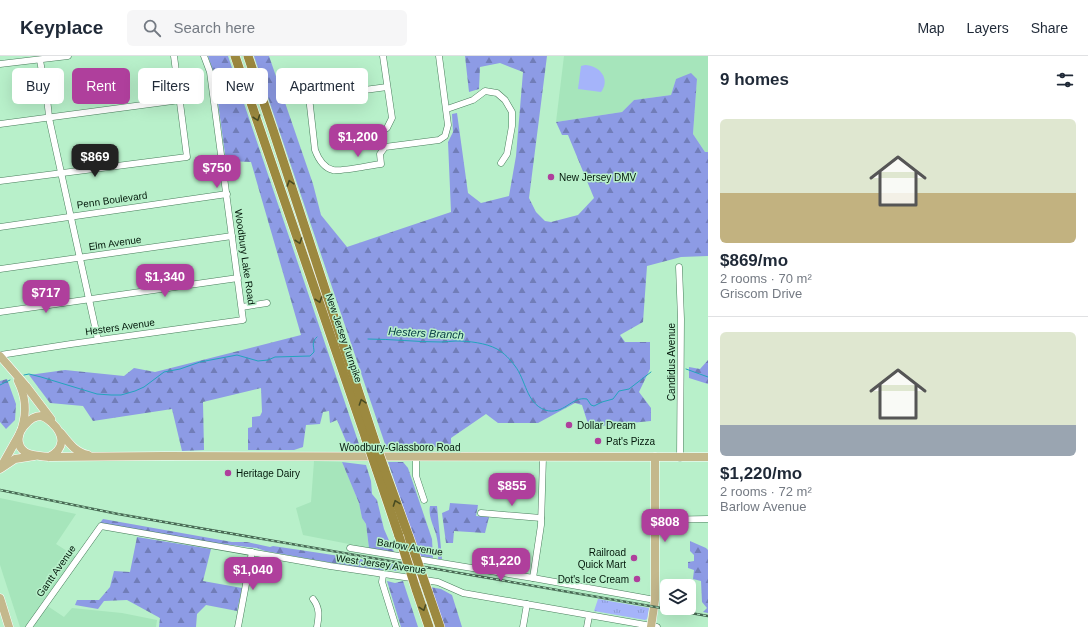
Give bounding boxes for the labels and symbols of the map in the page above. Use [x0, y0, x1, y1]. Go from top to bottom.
one-way arrow [252, 114, 260, 121]
pin: $1,200 [325, 124, 391, 158]
pin: $869 [71, 144, 119, 178]
pin: $750 [193, 155, 241, 189]
marker: New Jersey DMV [546, 172, 556, 182]
place label: New Jersey DMV [559, 172, 637, 183]
one-way arrow [287, 180, 295, 187]
street label: Penn Boulevard [76, 190, 148, 210]
street label: Woodbury Lake Road [233, 208, 257, 306]
street label: Elm Avenue [88, 234, 143, 252]
one-way arrow [294, 237, 303, 244]
pin: $1,340 [132, 264, 198, 298]
pin: $717 [22, 280, 70, 314]
street label: New Jersey Turnpike [324, 292, 365, 384]
one-way arrow [314, 296, 323, 303]
street label: Hesters Avenue [84, 317, 156, 337]
street label: Candidus Avenue [666, 322, 677, 401]
water label: Hesters Branch [388, 325, 464, 341]
one-way arrow [358, 399, 367, 406]
marker: Dollar Dream [564, 420, 574, 430]
place label: Dollar Dream [577, 420, 636, 431]
marker: Pat's Pizza [593, 436, 603, 446]
place label: Pat's Pizza [606, 436, 656, 447]
street label: Woodbury-Glassboro Road [340, 442, 461, 453]
marker: Heritage Dairy [223, 468, 233, 478]
place label: Heritage Dairy [236, 468, 300, 479]
pin: $855 [488, 473, 536, 507]
one-way arrow [393, 499, 401, 506]
pin: $808 [641, 509, 689, 543]
street label: Barlow Avenue [376, 536, 444, 558]
street label: Gantt Avenue [34, 543, 78, 599]
place label: Railroad Quick Mart [578, 547, 626, 570]
pin: $1,220 [468, 548, 534, 582]
street label: West Jersey Avenue [335, 552, 427, 576]
marker: Railroad Quick Mart [629, 553, 639, 563]
pin: $1,040 [220, 557, 286, 591]
place label: Dot's Ice Cream [558, 574, 629, 585]
marker: Dot's Ice Cream [632, 574, 642, 584]
one-way arrow [418, 604, 427, 611]

